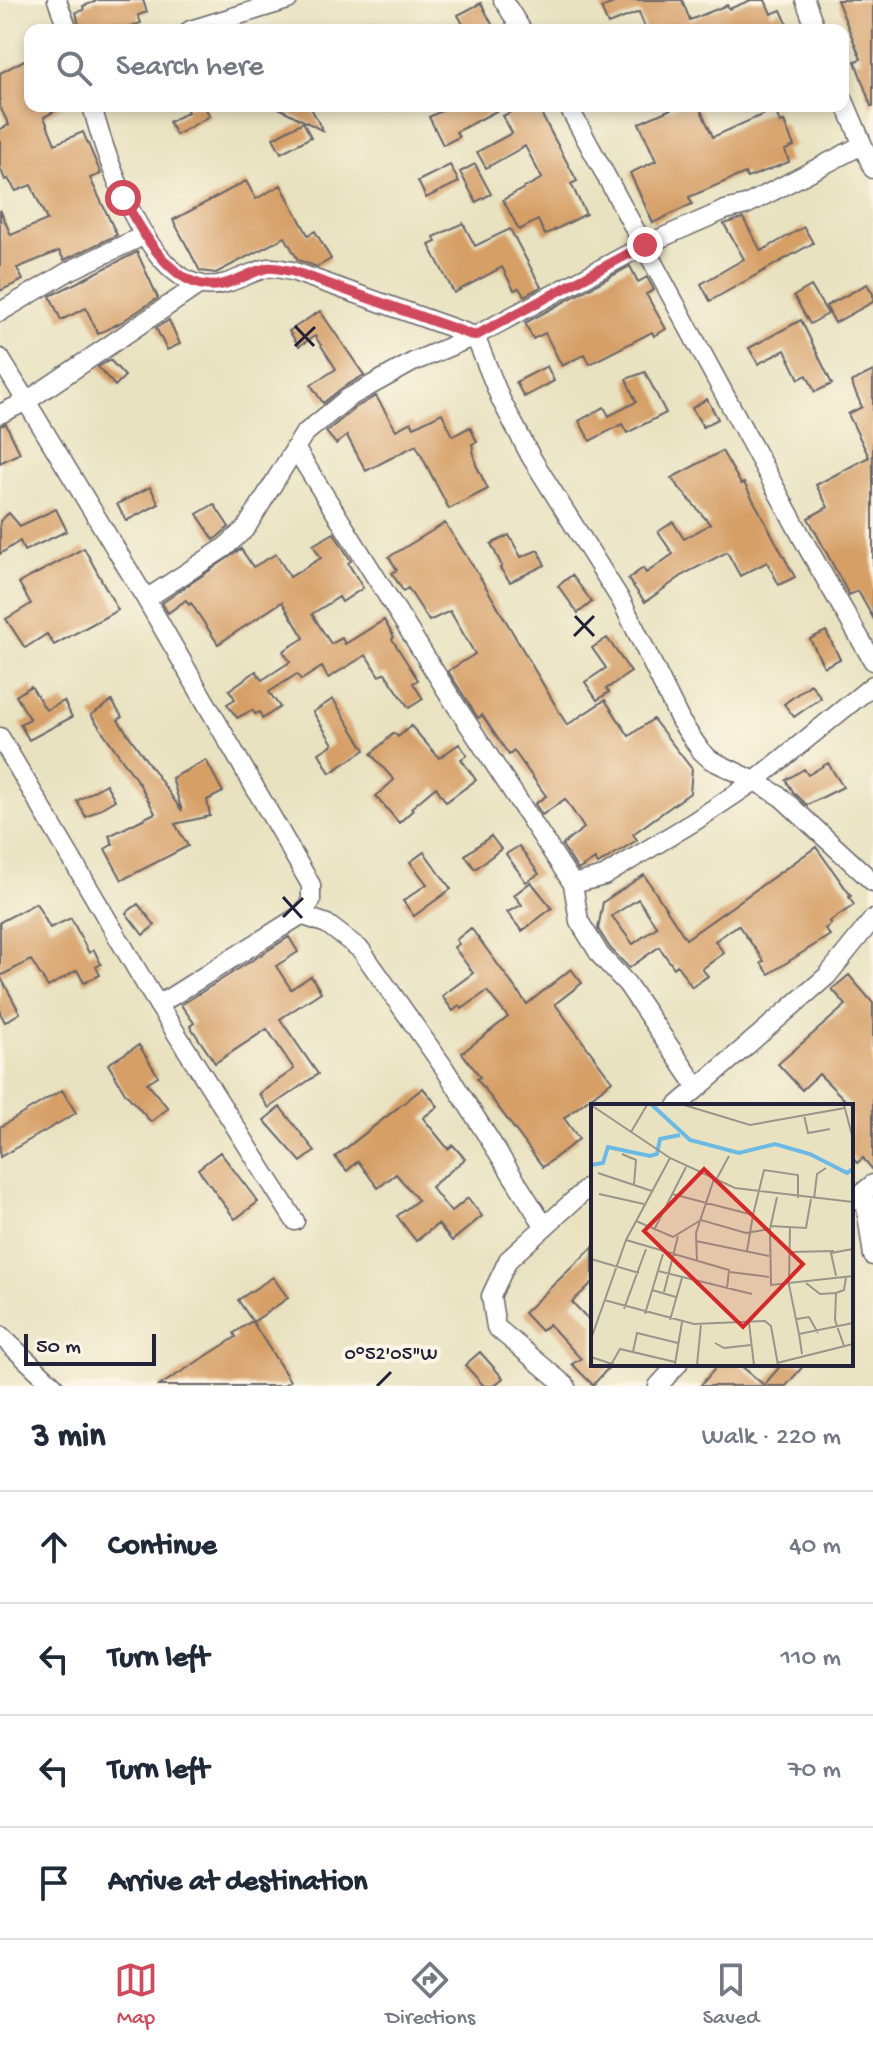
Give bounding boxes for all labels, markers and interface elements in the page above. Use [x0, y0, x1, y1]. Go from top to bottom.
search box [24, 24, 849, 112]
icon: search [52, 46, 96, 90]
text: Search here [116, 51, 264, 86]
route start [105, 180, 141, 216]
route end [627, 227, 663, 263]
inset map [591, 1104, 853, 1366]
scale bar [24, 1330, 156, 1366]
text: 50 m [36, 1335, 81, 1361]
text: 0°52'05"W [345, 1344, 437, 1367]
text: 3 min [32, 1418, 105, 1458]
text: Walk · 220 m [702, 1423, 841, 1454]
icon: ahead [32, 1525, 76, 1569]
text: Continue [108, 1530, 217, 1565]
text: 40 m [789, 1532, 841, 1563]
icon: left [32, 1637, 76, 1681]
text: Turn left [108, 1642, 209, 1677]
text: 110 m [781, 1644, 841, 1675]
icon: left [32, 1749, 76, 1793]
text: Turn left [108, 1754, 209, 1789]
text: 70 m [788, 1756, 841, 1787]
icon: arrive [32, 1861, 76, 1905]
text: Arrive at destination [108, 1866, 368, 1901]
tab: Map [114, 1958, 158, 2032]
tab: Directions [386, 1958, 475, 2032]
tab: Saved [703, 1958, 759, 2032]

